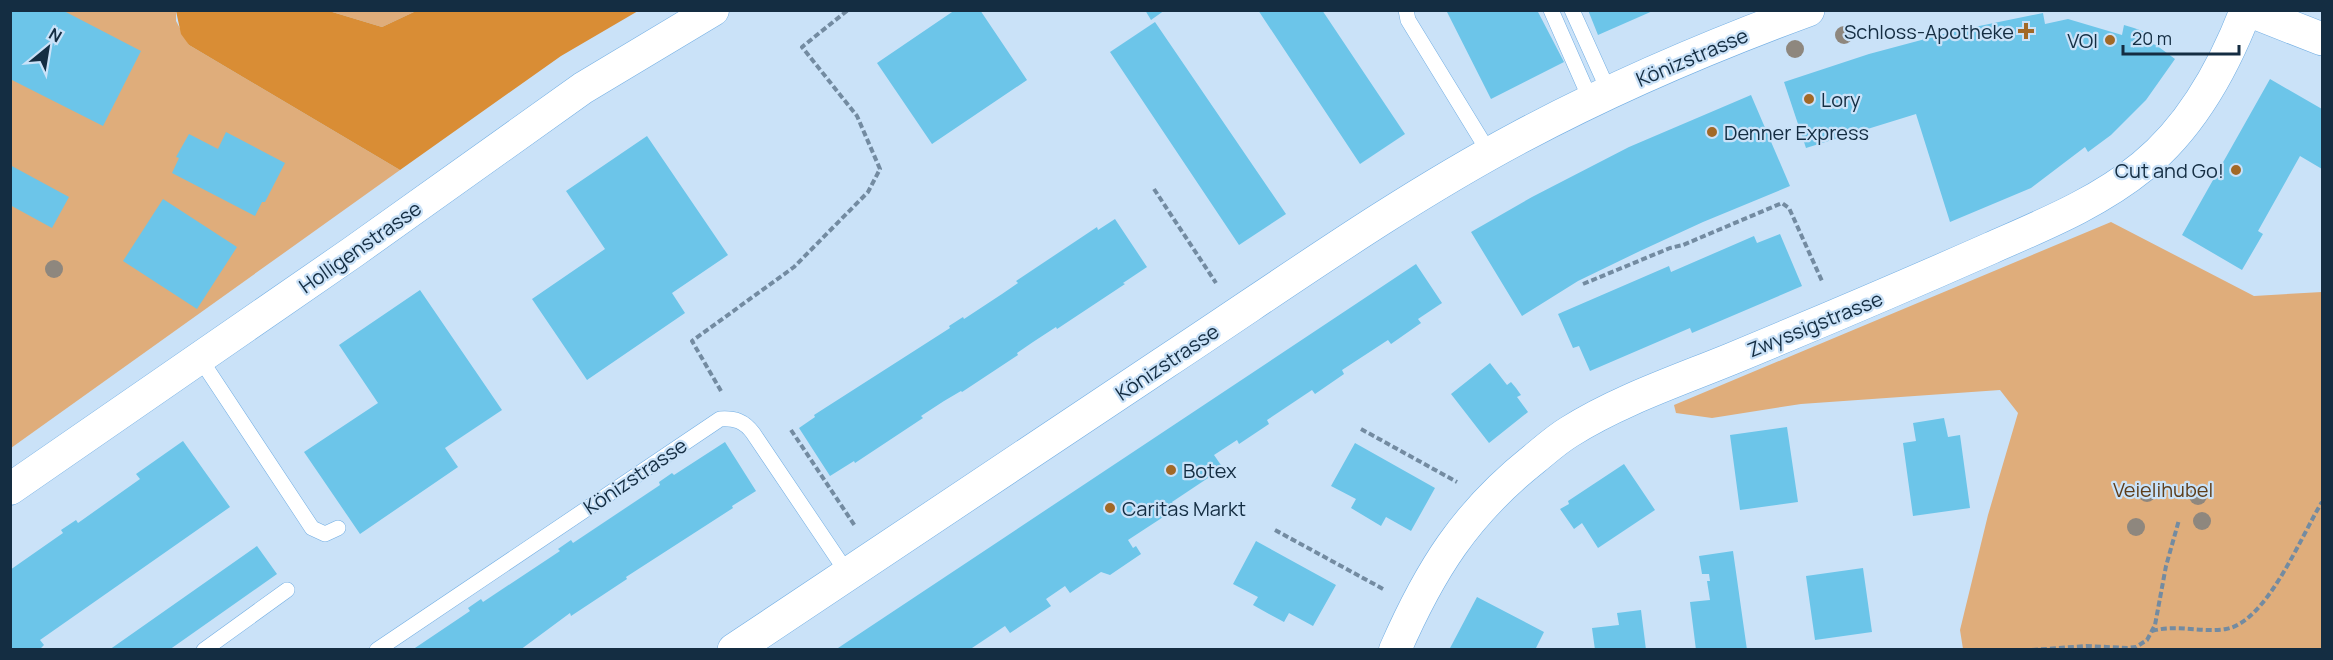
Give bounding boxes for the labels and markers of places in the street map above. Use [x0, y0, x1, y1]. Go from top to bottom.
place label: Schloss-Apotheke [1844, 18, 2014, 45]
marker: Schloss-Apotheke [2019, 24, 2033, 38]
place label: VOI [2067, 27, 2098, 54]
marker: VOI [2103, 33, 2117, 47]
place label: Lory [1821, 86, 1861, 113]
marker: Lory [1802, 92, 1816, 106]
place label: Denner Express [1724, 119, 1869, 146]
marker: Denner Express [1705, 125, 1719, 139]
place label: Cut and Go! [2115, 157, 2224, 184]
marker: Cut and Go! [2229, 163, 2243, 177]
place label: Botex [1183, 457, 1237, 484]
marker: Botex [1164, 463, 1178, 477]
place label: Caritas Markt [1122, 495, 1246, 522]
marker: Caritas Markt [1103, 501, 1117, 515]

